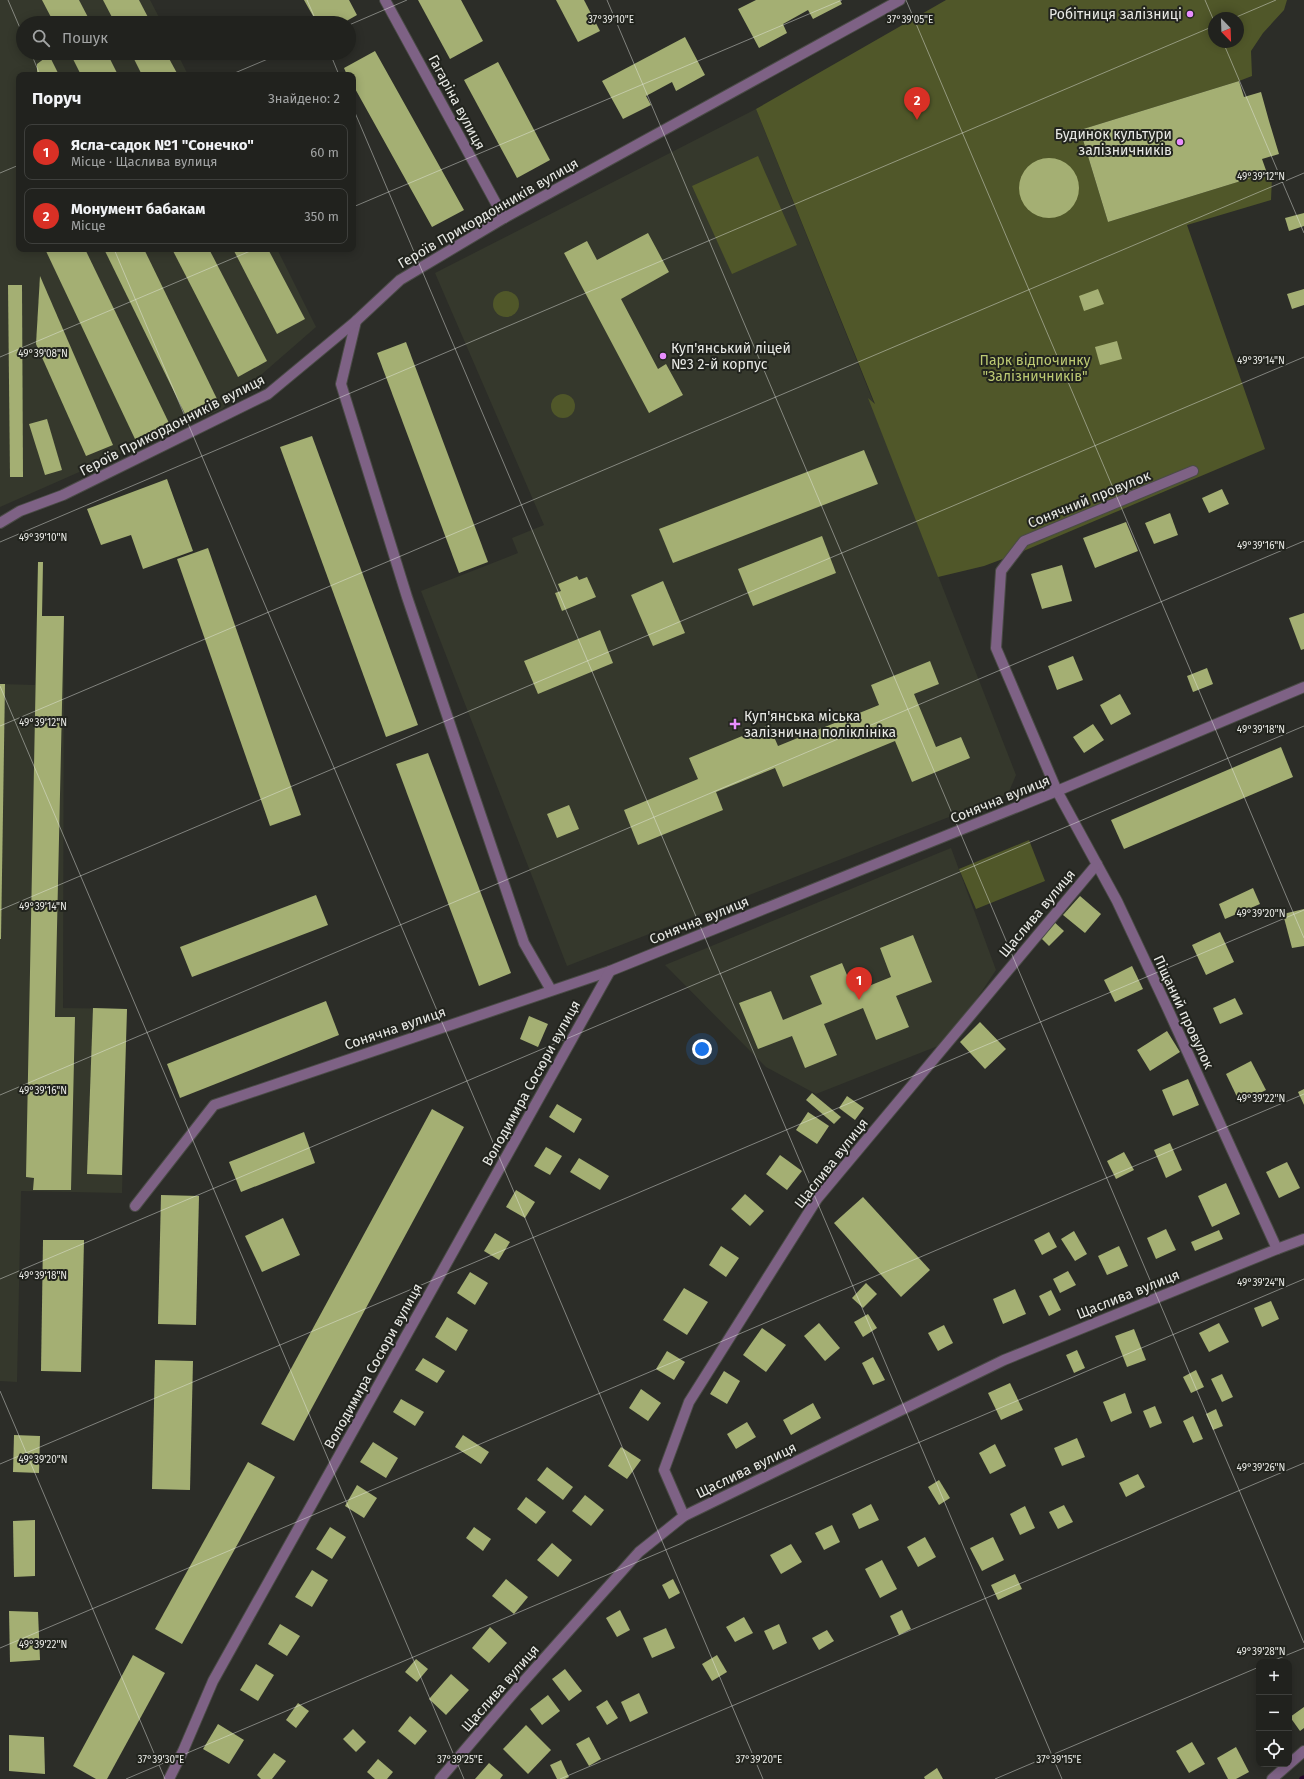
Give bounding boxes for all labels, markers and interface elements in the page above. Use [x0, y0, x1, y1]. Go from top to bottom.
place label: Робітниця залізниці [1049, 6, 1182, 23]
marker: Робітниця залізниці [1185, 9, 1195, 19]
north arrow [1208, 12, 1244, 48]
text: 37°39'10"E [588, 14, 634, 26]
text: 37°39'05"E [887, 14, 933, 26]
search box [16, 16, 356, 60]
icon: search [30, 27, 52, 49]
text: Пошук [62, 29, 108, 47]
street label: Гагаріна вулиця [424, 52, 489, 153]
pin: 2 [904, 87, 930, 120]
text: Поруч [32, 88, 81, 109]
text: Знайдено: 2 [268, 91, 340, 106]
place label: Будинок культури залізничників [1055, 126, 1172, 159]
text: Ясла-садок №1 "Сонечко" [71, 136, 254, 154]
marker: Будинок культури залізничників [1175, 137, 1185, 147]
text: 1 [43, 145, 49, 160]
text: 60 m [310, 145, 339, 160]
text: Місце · Щаслива вулиця [71, 154, 217, 169]
street label: Героїв Прикордонників вулиця [395, 155, 582, 272]
text: 49°39'12"N [1237, 171, 1285, 183]
text: Монумент бабакам [71, 200, 205, 218]
text: 2 [43, 209, 49, 224]
text: 350 m [304, 209, 339, 224]
text: Місце [71, 218, 106, 233]
place label: Куп'янський ліцей №3 2-й корпус [671, 340, 791, 373]
text: 49°39'08"N [18, 348, 68, 360]
marker: Куп'янський ліцей №3 2-й корпус [658, 351, 668, 361]
park label: Парк відпочинку "Залізничників" [979, 352, 1091, 385]
text: 49°39'14"N [1237, 355, 1285, 367]
street label: Героїв Прикордонників вулиця [77, 371, 268, 480]
street label: Сонячний провулок [1025, 467, 1154, 532]
text: 49°39'10"N [19, 532, 67, 544]
text: 49°39'16"N [1237, 540, 1285, 552]
place label: Куп'янська міська залізнична поліклініка [744, 708, 896, 741]
text: 49°39'12"N [19, 717, 67, 729]
marker: Куп'янська міська залізнична поліклініка [729, 718, 741, 730]
text: 49°39'18"N [1237, 724, 1285, 736]
street label: Сонячна вулиця [948, 772, 1052, 827]
street label: Щаслива вулиця [996, 866, 1079, 961]
street label: Сонячна вулиця [647, 893, 751, 948]
text: 49°39'14"N [19, 901, 67, 913]
text: 49°39'20"N [1236, 908, 1286, 920]
street label: Піщаний провулок [1150, 953, 1218, 1073]
pin: 1 [846, 967, 872, 1000]
street label: Володимира Сосюри вулиця [479, 997, 584, 1169]
street label: Сонячна вулиця [342, 1003, 448, 1054]
your location [692, 1039, 712, 1059]
text: 49°39'16"N [19, 1085, 67, 1097]
text: 49°39'22"N [1237, 1093, 1285, 1105]
street label: Щаслива вулиця [791, 1115, 872, 1212]
street label: Щаслива вулиця [1074, 1266, 1182, 1323]
text: 49°39'18"N [19, 1270, 67, 1282]
text: 49°39'24"N [1237, 1277, 1285, 1289]
street label: Володимира Сосюри вулиця [321, 1280, 426, 1452]
street label: Щаслива вулиця [693, 1439, 799, 1502]
text: 49°39'20"N [18, 1454, 68, 1466]
text: 49°39'26"N [1237, 1462, 1285, 1474]
text: 49°39'22"N [19, 1639, 67, 1651]
street label: Щаслива вулиця [458, 1641, 543, 1735]
text: 49°39'28"N [1236, 1646, 1286, 1658]
map controls [1256, 1659, 1292, 1767]
button: + [1256, 1659, 1292, 1695]
button: − [1256, 1695, 1292, 1731]
button: locate [1256, 1731, 1292, 1767]
text: 37°39'30"E [138, 1754, 184, 1766]
text: 37°39'25"E [437, 1754, 483, 1766]
text: 37°39'20"E [736, 1754, 782, 1766]
text: 37°39'15"E [1036, 1754, 1082, 1766]

